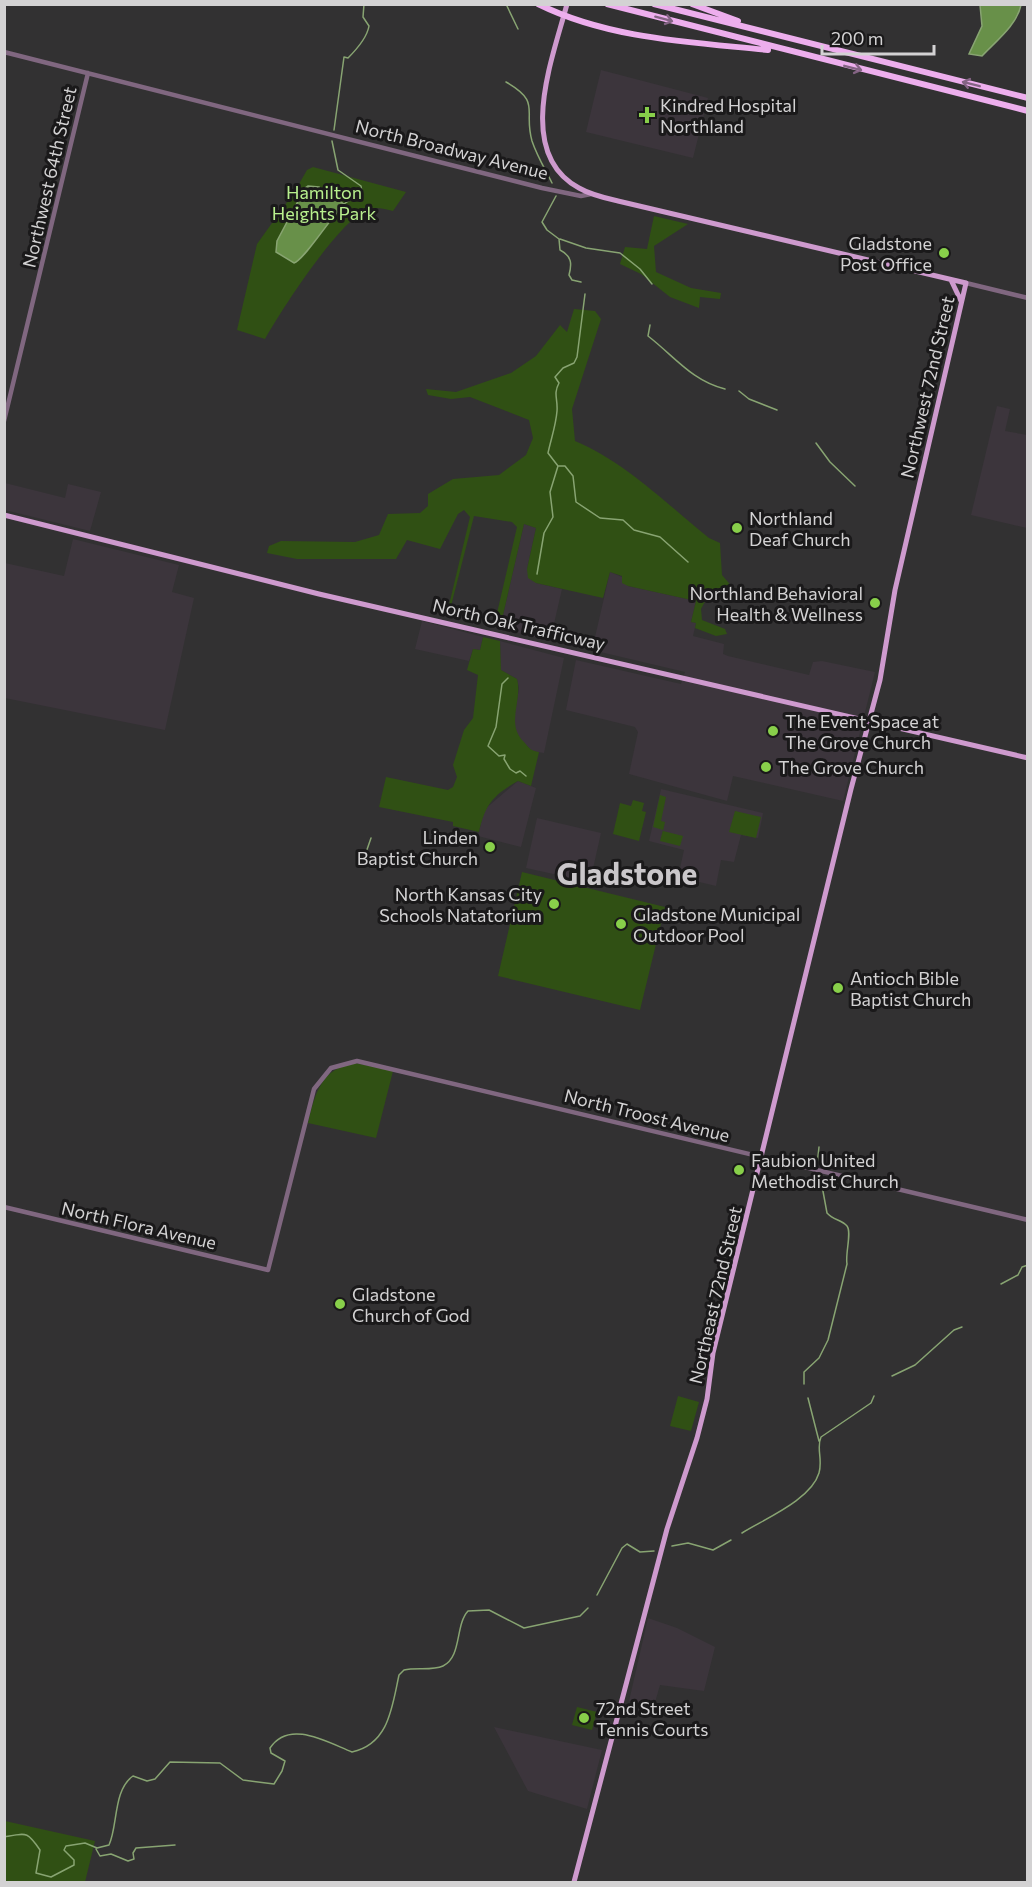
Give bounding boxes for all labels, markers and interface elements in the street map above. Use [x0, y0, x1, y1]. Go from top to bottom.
one-way arrow [654, 14, 673, 26]
scale bar [822, 18, 934, 56]
text: 200 m [831, 27, 884, 49]
one-way arrow [843, 62, 862, 74]
one-way arrow [962, 78, 981, 89]
street label: Northwest 64th Street [17, 84, 81, 270]
place label: Kindred Hospital Northland [660, 94, 797, 137]
marker: Kindred Hospital Northland [638, 106, 656, 124]
street label: North Broadway Avenue [353, 114, 551, 184]
park label: Hamilton Heights Park [272, 181, 376, 224]
place label: Gladstone Post Office [840, 232, 932, 275]
marker: Gladstone Post Office [937, 246, 951, 260]
street label: Northwest 72nd Street [895, 294, 959, 480]
place label: Northland Deaf Church [749, 507, 851, 550]
marker: Northland Deaf Church [730, 521, 744, 535]
place label: Northland Behavioral Health & Wellness [689, 582, 863, 625]
street label: North Oak Trafficway [431, 593, 607, 655]
marker: Northland Behavioral Health & Wellness [868, 596, 882, 610]
place label: The Event Space at The Grove Church [785, 710, 939, 753]
marker: The Event Space at The Grove Church [766, 724, 780, 738]
place label: The Grove Church [778, 756, 924, 778]
marker: The Grove Church [759, 760, 773, 774]
place label: Linden Baptist Church [357, 826, 478, 869]
marker: Linden Baptist Church [483, 840, 497, 854]
district label: Gladstone [557, 854, 697, 891]
place label: North Kansas City Schools Natatorium [379, 883, 542, 926]
marker: North Kansas City Schools Natatorium [547, 897, 561, 911]
place label: Gladstone Municipal Outdoor Pool [633, 903, 800, 946]
marker: Gladstone Municipal Outdoor Pool [614, 917, 628, 931]
place label: Antioch Bible Baptist Church [850, 967, 971, 1010]
marker: Antioch Bible Baptist Church [831, 981, 845, 995]
street label: North Troost Avenue [562, 1084, 732, 1146]
place label: Faubion United Methodist Church [751, 1149, 899, 1192]
marker: Faubion United Methodist Church [732, 1163, 746, 1177]
street label: North Flora Avenue [59, 1196, 219, 1254]
street label: Northeast 72nd Street [684, 1204, 746, 1386]
place label: Gladstone Church of God [352, 1283, 470, 1326]
marker: Gladstone Church of God [333, 1297, 347, 1311]
place label: 72nd Street Tennis Courts [596, 1697, 708, 1740]
marker: 72nd Street Tennis Courts [577, 1711, 591, 1725]

